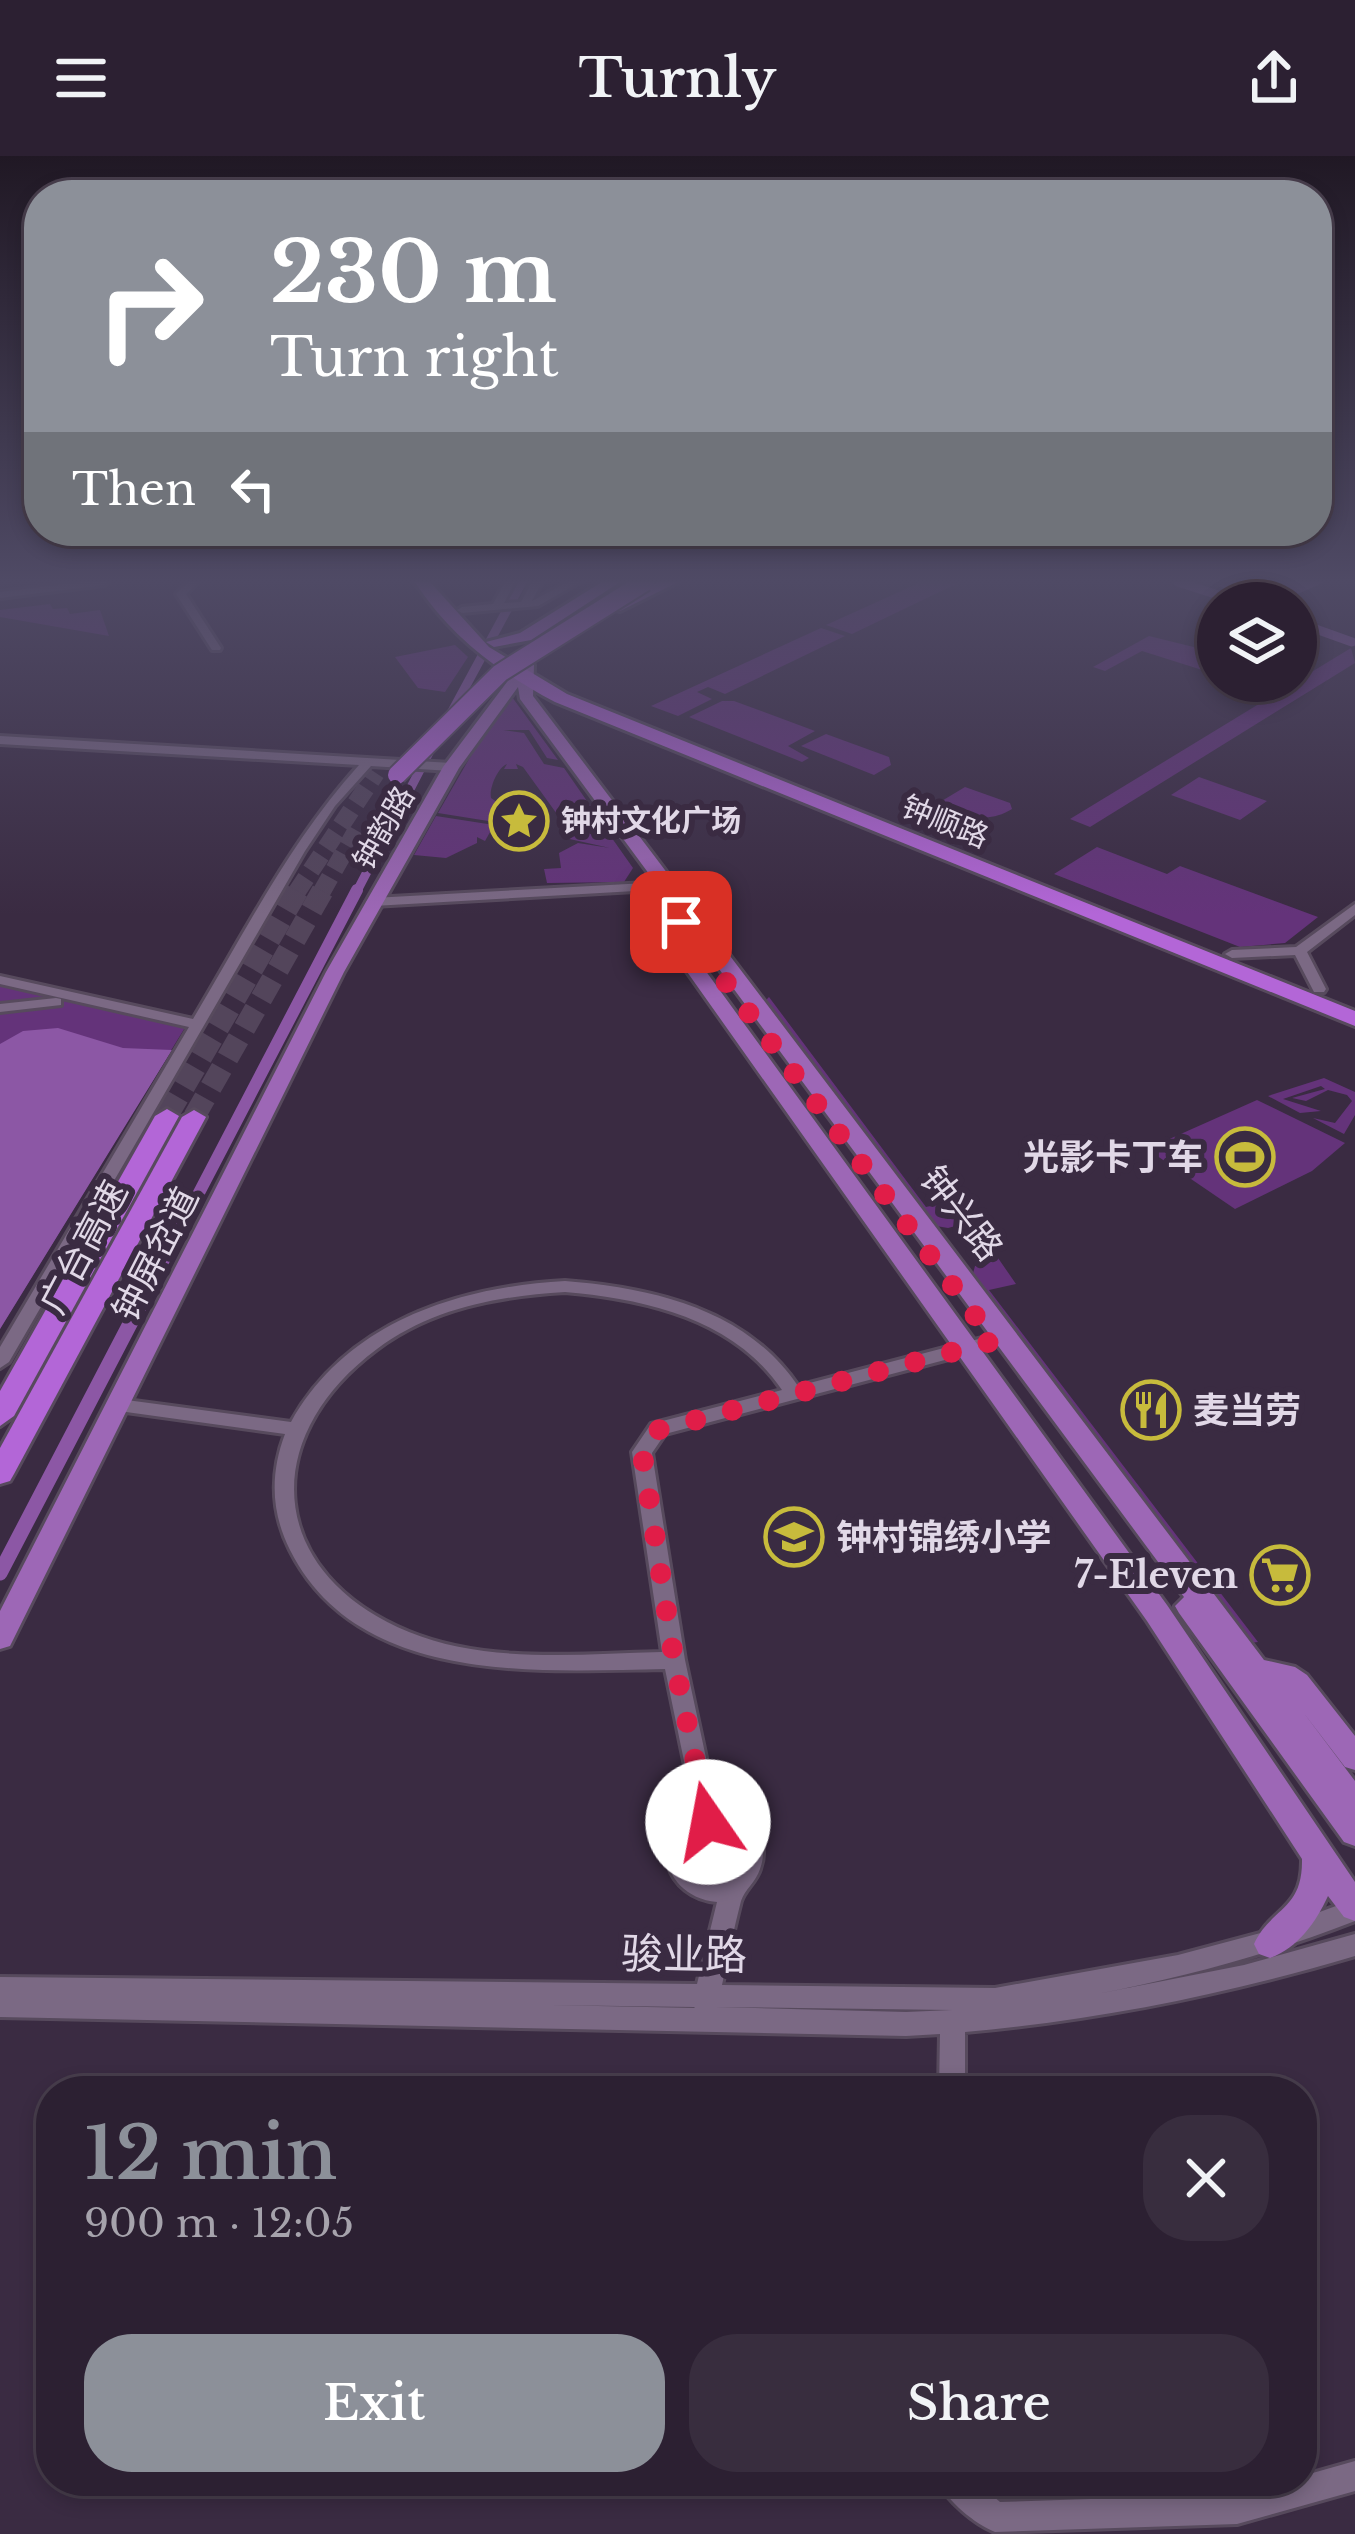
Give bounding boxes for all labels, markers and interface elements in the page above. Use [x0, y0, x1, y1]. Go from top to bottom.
icon: menu [48, 45, 114, 111]
text: Turnly [579, 45, 776, 112]
icon: share [1241, 45, 1307, 111]
text: 230 m [270, 221, 557, 325]
icon: right [72, 228, 228, 384]
text: Turn right [270, 324, 559, 391]
icon: left [220, 456, 286, 522]
text: Then [72, 461, 196, 517]
map controls [1197, 582, 1317, 702]
button: layers [1197, 582, 1317, 702]
street label: 钟韵路 [345, 780, 422, 876]
street label: 钟顺路 [897, 788, 994, 856]
place icon: 钟村文化广场 [488, 790, 550, 852]
place label: 钟村文化广场 [561, 802, 741, 839]
pin [630, 871, 732, 973]
icon: arrive [648, 889, 714, 955]
sports icon: 光影卡丁车 [1214, 1126, 1276, 1188]
place label: 光影卡丁车 [1023, 1135, 1203, 1180]
street label: 钟兴路 [911, 1157, 1013, 1270]
street label: 广台高速 [30, 1173, 137, 1321]
street label: 钟屏岔道 [103, 1180, 208, 1329]
restaurant icon: 麦当劳 [1120, 1379, 1182, 1441]
place label: 麦当劳 [1193, 1388, 1301, 1433]
school or university icon: 钟村锦绣小学 [763, 1506, 825, 1568]
place label: 钟村锦绣小学 [836, 1515, 1052, 1560]
supermarket icon: 7-Eleven [1249, 1544, 1311, 1606]
place label: 7-Eleven [1074, 1553, 1238, 1598]
position arrow [645, 1759, 771, 1885]
street label: 骏业路 [621, 1927, 747, 1981]
text: 12 min [84, 2109, 337, 2198]
button: close [1143, 2115, 1269, 2241]
text: 900 m · 12:05 [84, 2199, 354, 2248]
button: Exit [84, 2334, 665, 2472]
button: Share [689, 2334, 1269, 2472]

